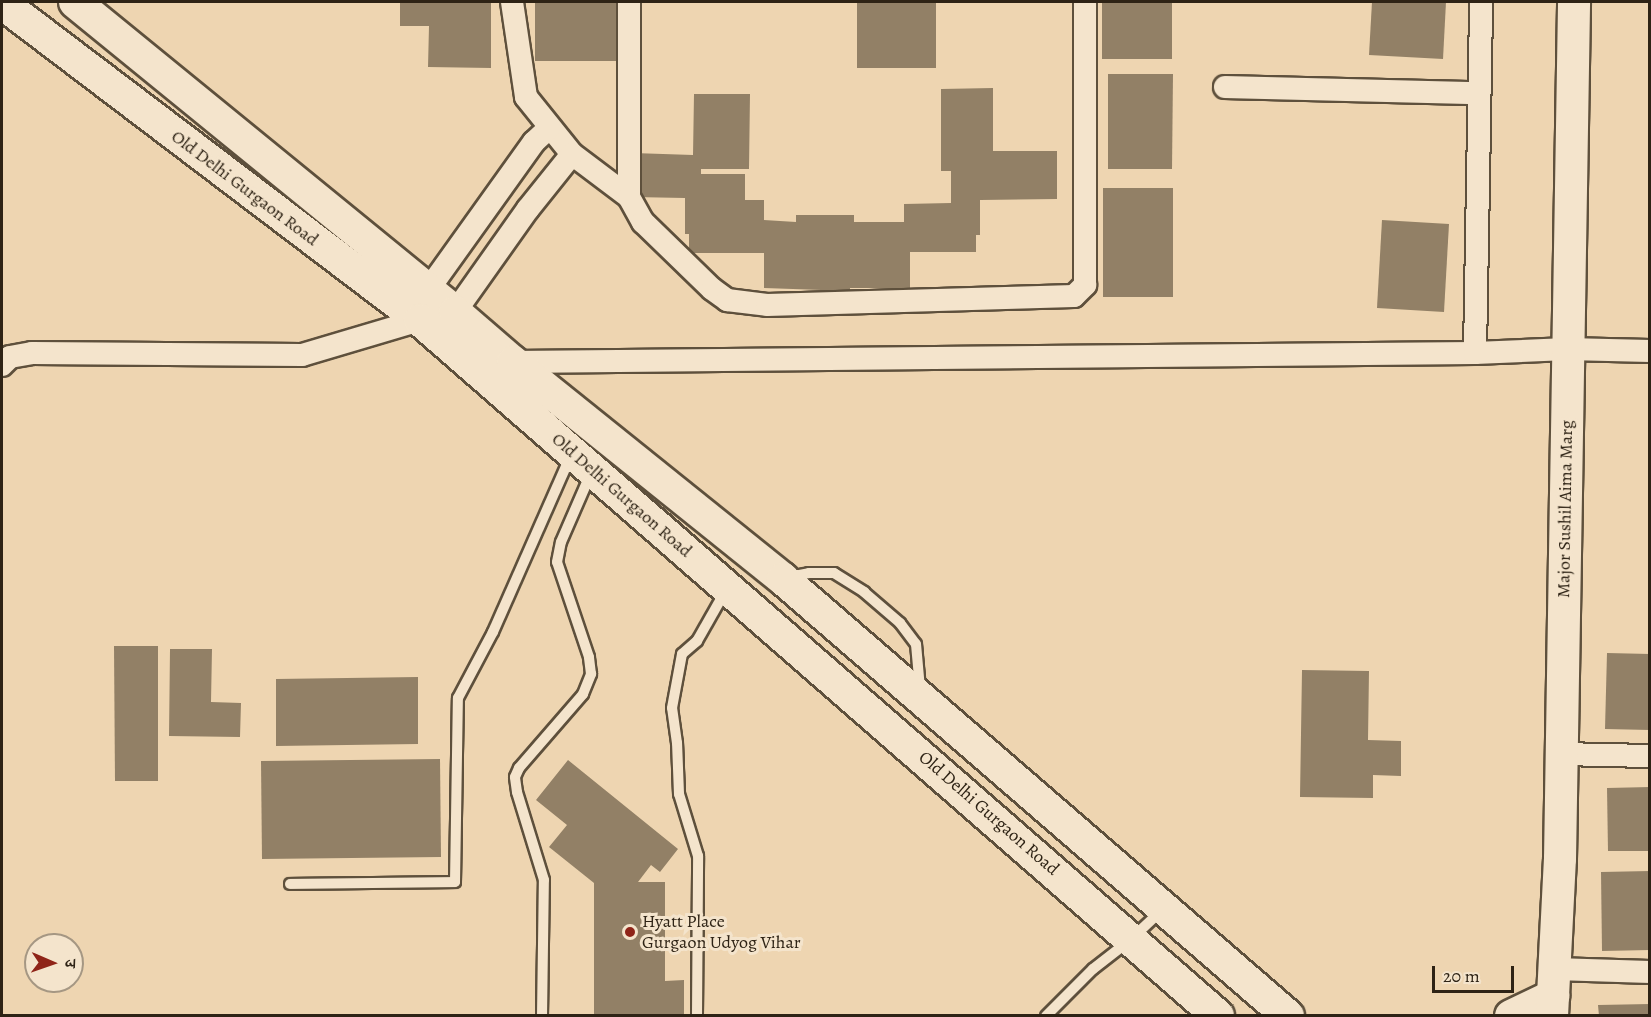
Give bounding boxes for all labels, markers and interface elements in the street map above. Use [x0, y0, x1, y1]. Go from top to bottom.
street label: Old Delhi Gurgaon Road [167, 126, 323, 250]
street label: Major Sushil Aima Marg [1553, 420, 1577, 598]
street label: Old Delhi Gurgaon Road [547, 428, 697, 562]
street label: Old Delhi Gurgaon Road [914, 746, 1064, 880]
place label: Hyatt Place Gurgaon Udyog Vihar [642, 911, 801, 954]
marker: Hyatt Place Gurgaon Udyog Vihar [623, 925, 637, 939]
north arrow [24, 933, 84, 993]
scale bar [1435, 954, 1518, 992]
text: उ [59, 959, 81, 968]
text: 20 m [1443, 964, 1480, 988]

